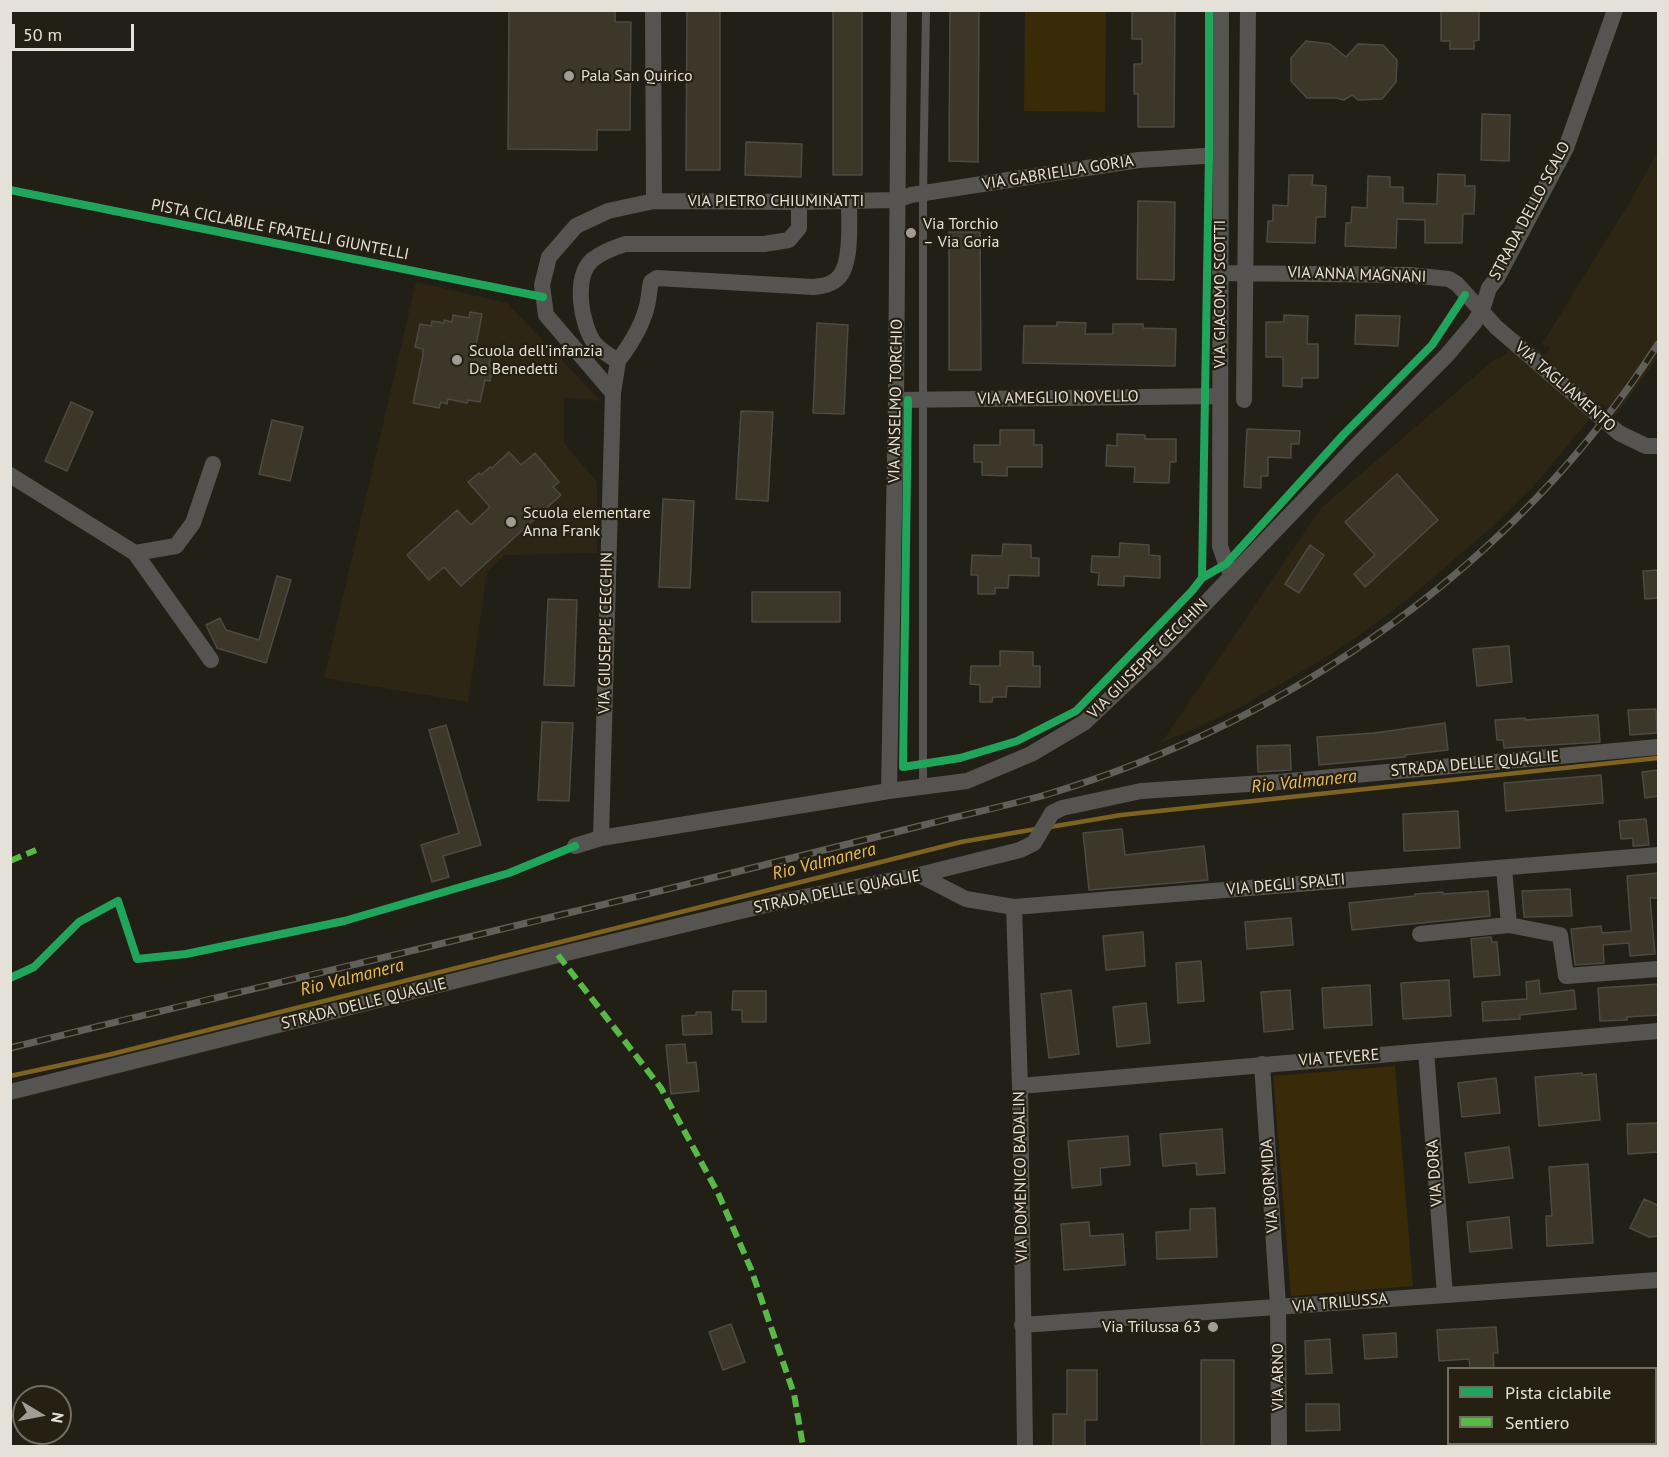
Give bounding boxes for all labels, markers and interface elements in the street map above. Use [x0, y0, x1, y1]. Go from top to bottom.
scale bar [15, 12, 136, 50]
text: 50 m [23, 23, 62, 46]
place label: Pala San Quirico [581, 66, 693, 86]
marker: Pala San Quirico [562, 69, 576, 83]
street label: STRADA DELLO SCALO [1485, 139, 1575, 283]
street label: VIA GABRIELLA GORIA [981, 152, 1135, 194]
street label: VIA PIETRO CHIUMINATTI [688, 191, 864, 211]
street label: PISTA CICLABILE FRATELLI GIUNTELLI [149, 196, 411, 264]
place label: Via Torchio – Via Goria [923, 214, 999, 252]
street label: VIA GIACOMO SCOTTI [1210, 220, 1230, 368]
marker: Via Torchio – Via Goria [904, 226, 918, 240]
street label: VIA ANNA MAGNANI [1287, 263, 1427, 287]
street label: VIA ANSELMO TORCHIO [885, 319, 907, 483]
street label: VIA TAGLIAMENTO [1511, 338, 1619, 436]
place label: Scuola dell'infanzia De Benedetti [469, 341, 603, 379]
marker: Scuola dell'infanzia De Benedetti [450, 353, 464, 367]
street label: VIA AMEGLIO NOVELLO [977, 387, 1139, 409]
place label: Scuola elementare Anna Frank [523, 503, 651, 541]
marker: Scuola elementare Anna Frank [504, 515, 518, 529]
street label: VIA GIUSEPPE CECCHIN [595, 552, 617, 714]
street label: VIA GIUSEPPE CECCHIN [1084, 595, 1212, 723]
street label: STRADA DELLE QUAGLIE [1390, 747, 1560, 781]
water label: Rio Valmanera [1250, 766, 1358, 798]
water label: Rio Valmanera [770, 839, 878, 885]
street label: STRADA DELLE QUAGLIE [752, 866, 922, 918]
street label: VIA DEGLI SPALTI [1226, 870, 1346, 900]
water label: Rio Valmanera [298, 955, 406, 1001]
street label: STRADA DELLE QUAGLIE [279, 974, 449, 1034]
street label: VIA TEVERE [1298, 1046, 1380, 1070]
street label: VIA DOMENICO BADALIN [1010, 1091, 1032, 1263]
street label: VIA BORMIDA [1257, 1138, 1283, 1234]
street label: VIA DORA [1423, 1139, 1447, 1207]
street label: VIA TRILUSSA [1292, 1289, 1388, 1317]
place label: Via Trilussa 63 [1102, 1317, 1201, 1337]
marker: Via Trilussa 63 [1206, 1320, 1220, 1334]
street label: VIA ARNO [1268, 1343, 1288, 1411]
legend [1447, 1367, 1657, 1445]
text: Pista ciclabile [1505, 1381, 1612, 1404]
north arrow [12, 1385, 72, 1445]
text: N [47, 1411, 69, 1425]
text: Sentiero [1505, 1411, 1569, 1434]

